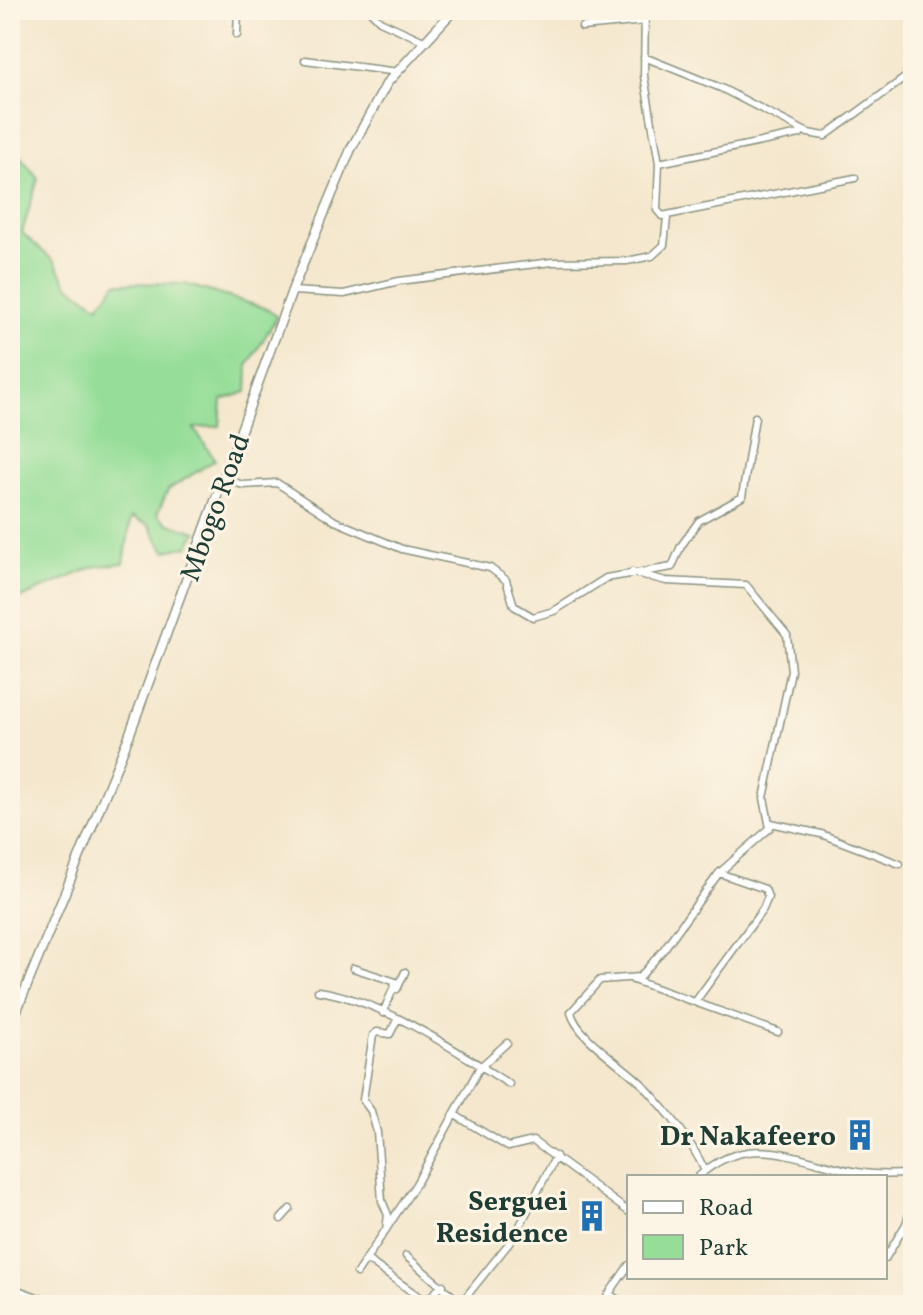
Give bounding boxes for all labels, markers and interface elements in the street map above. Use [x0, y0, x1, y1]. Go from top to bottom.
street label: Mbogo Road [172, 429, 261, 587]
place label: Dr Nakafeero [660, 1118, 836, 1157]
building icon: Dr Nakafeero [843, 1118, 877, 1152]
legend [627, 1175, 887, 1279]
place label: Serguei Residence [436, 1183, 568, 1254]
text: Road [699, 1192, 753, 1226]
building icon: Serguei Residence [575, 1199, 609, 1233]
text: Park [699, 1232, 748, 1266]

